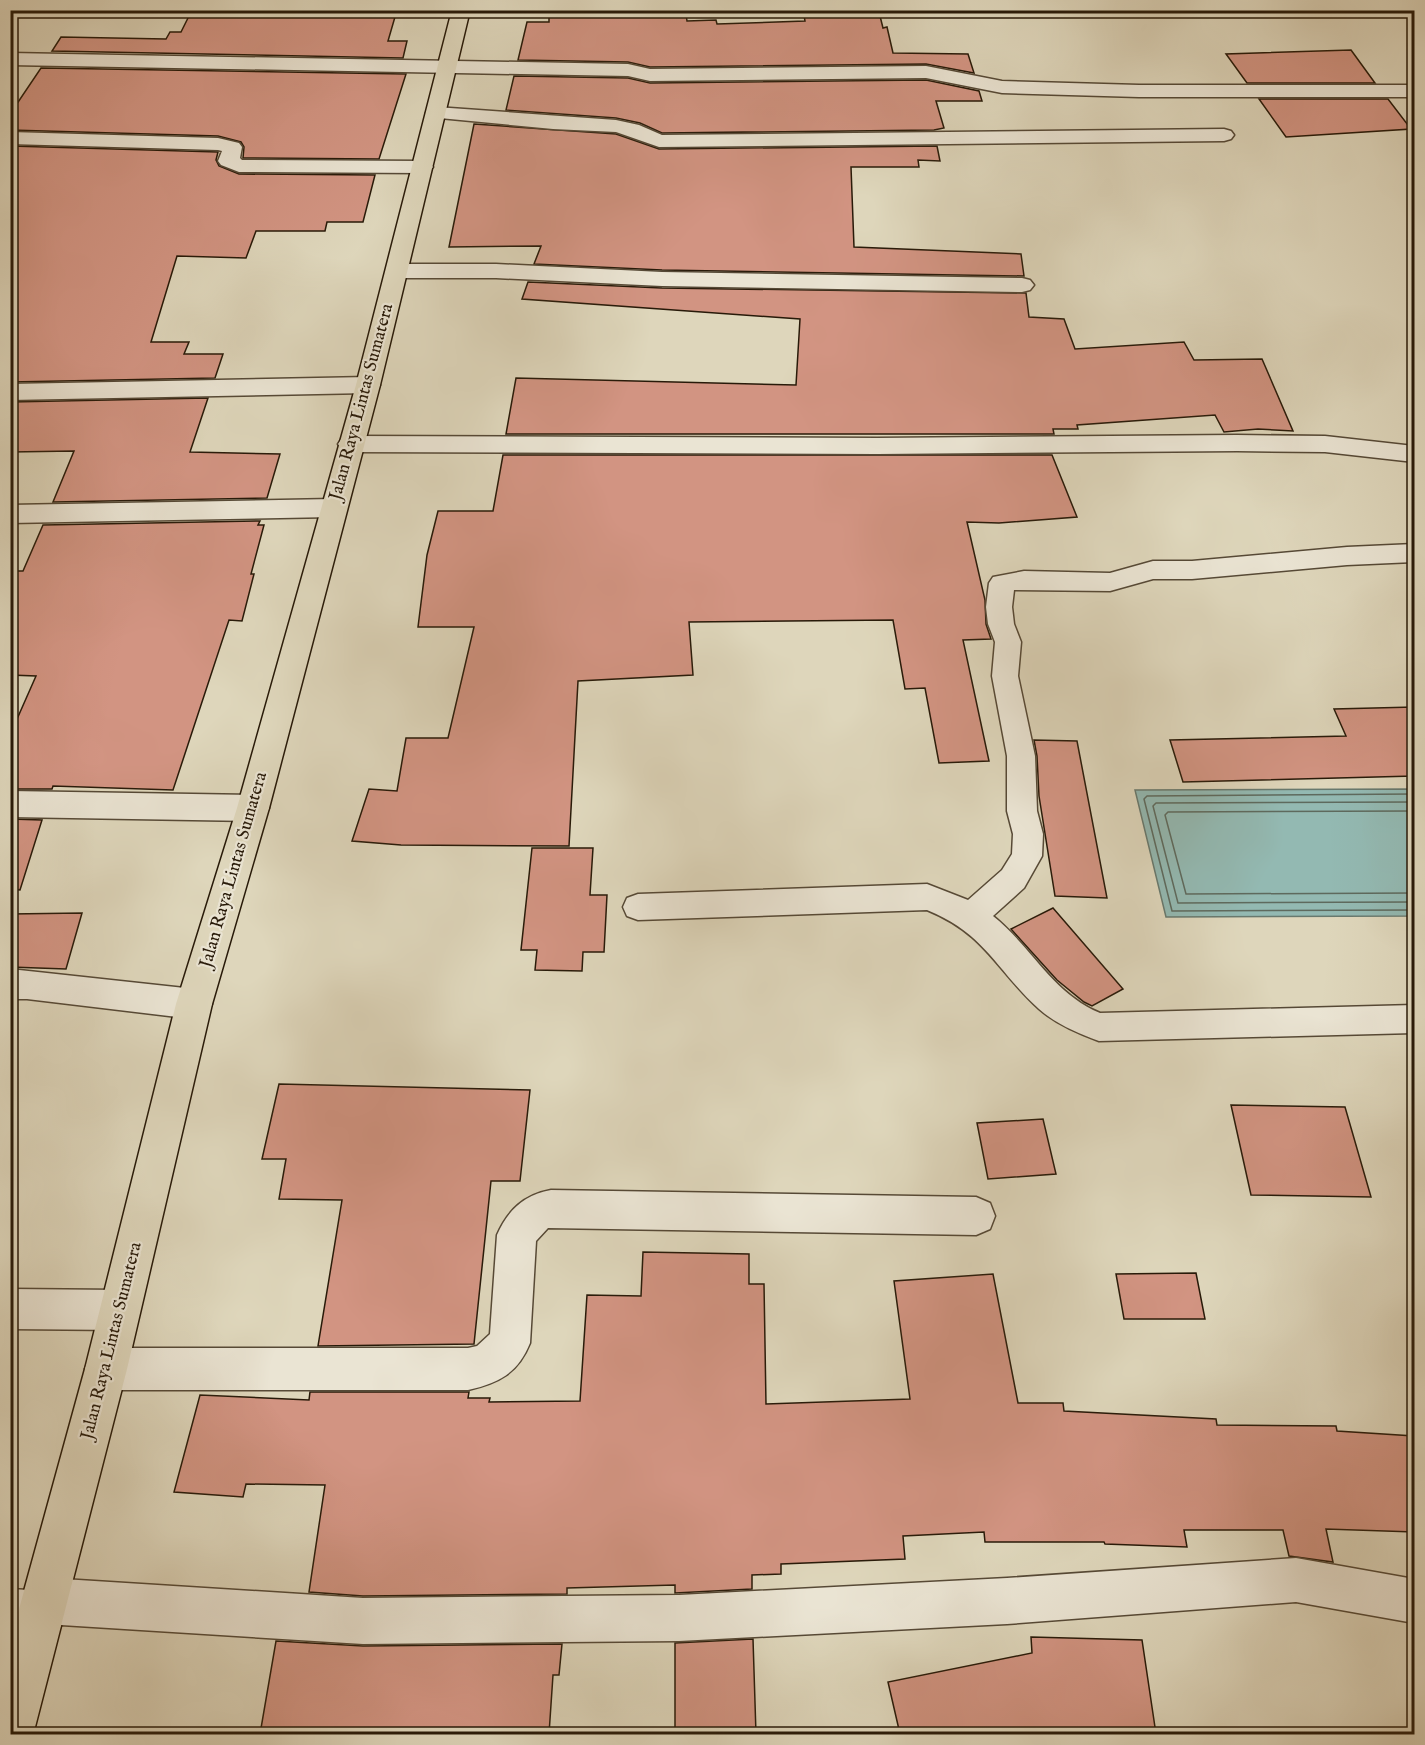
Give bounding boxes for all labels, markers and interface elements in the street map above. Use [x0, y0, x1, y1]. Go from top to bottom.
street label: Jalan Raya Lintas Sumatera [324, 301, 399, 505]
street label: Jalan Raya Lintas Sumatera [194, 769, 273, 973]
street label: Jalan Raya Lintas Sumatera [76, 1240, 148, 1444]

